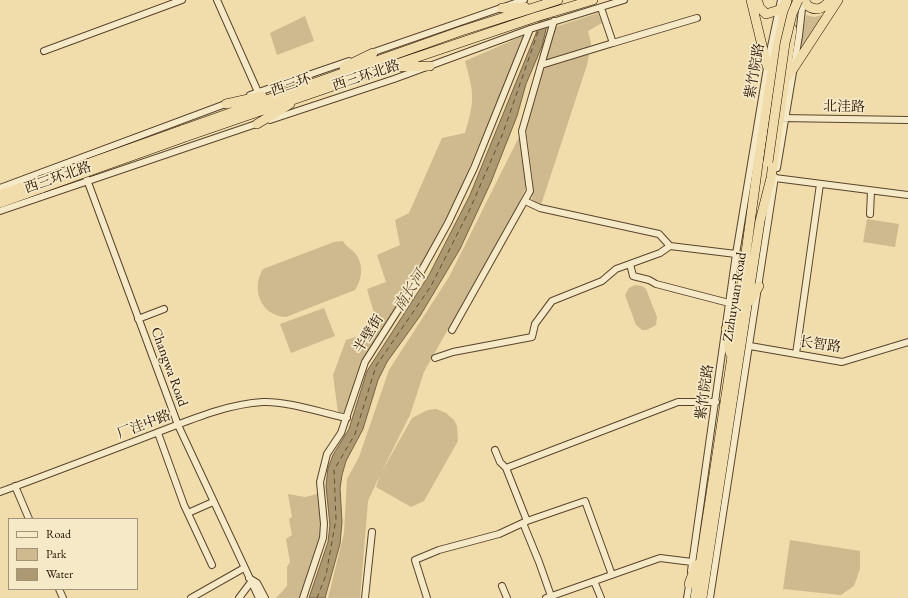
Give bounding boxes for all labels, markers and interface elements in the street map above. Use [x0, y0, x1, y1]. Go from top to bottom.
street label: 紫竹院路 [742, 42, 768, 100]
street label: 西三环北路 [330, 57, 402, 95]
street label: 西三环 [268, 70, 314, 100]
street label: 北洼路 [823, 98, 865, 116]
street label: 西三环北路 [22, 159, 94, 197]
street label: Zizhuyuan Road [720, 251, 750, 343]
water label: 南长河 [390, 267, 430, 315]
street label: 半壁街 [351, 312, 387, 356]
street label: Changwa Road [147, 325, 191, 409]
street label: 长智路 [798, 334, 842, 356]
street label: 紫竹院路 [693, 363, 717, 421]
street label: 厂洼中路 [115, 407, 173, 443]
legend [8, 518, 138, 590]
text: Road [46, 526, 71, 542]
text: Park [46, 546, 66, 562]
text: Water [46, 566, 73, 582]

